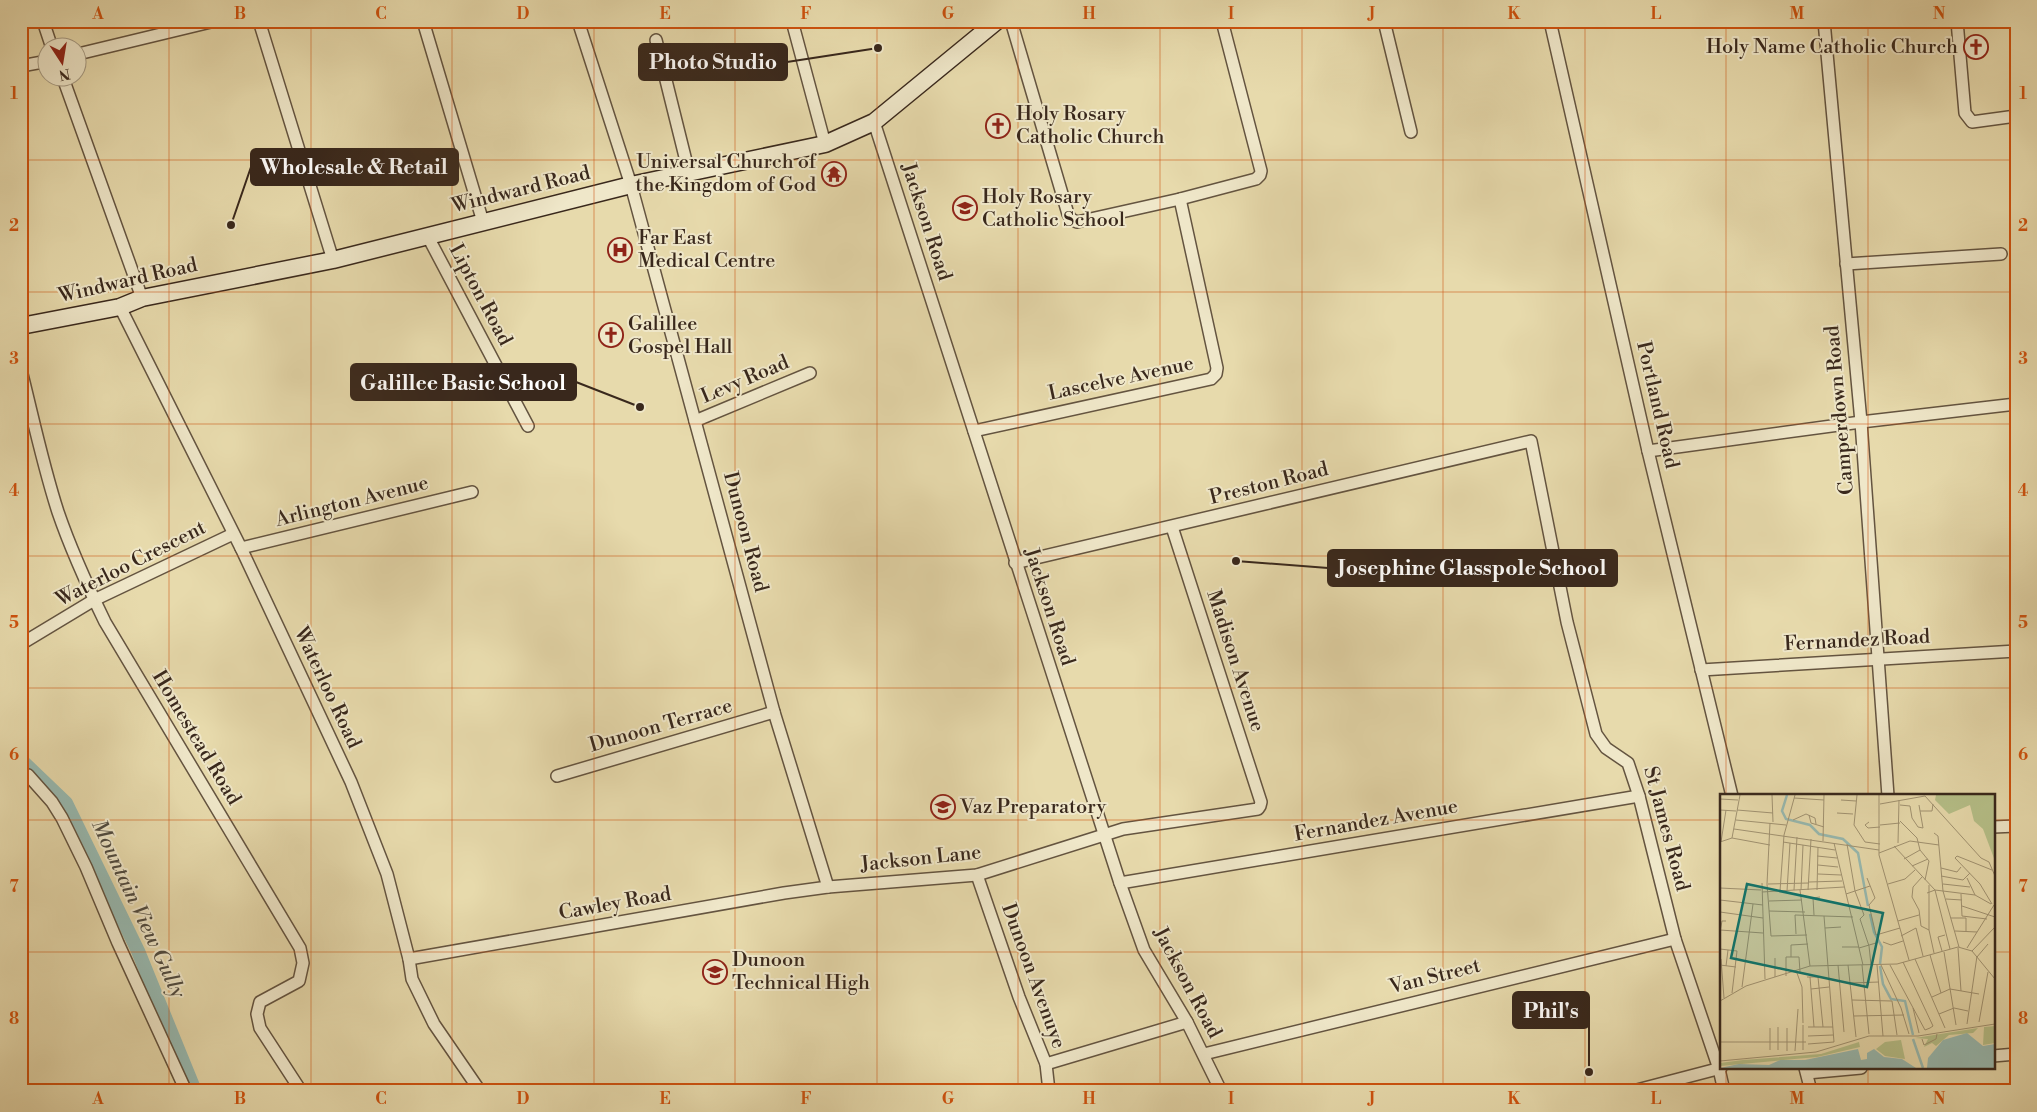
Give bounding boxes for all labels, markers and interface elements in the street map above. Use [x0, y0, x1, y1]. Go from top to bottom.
text: A [91, 4, 104, 24]
text: B [234, 4, 246, 24]
text: C [375, 4, 387, 24]
text: D [517, 4, 530, 24]
text: E [659, 4, 671, 24]
text: F [800, 4, 812, 24]
text: G [942, 4, 955, 24]
text: H [1082, 4, 1096, 24]
text: I [1228, 4, 1234, 24]
text: J [1367, 4, 1375, 24]
text: K [1508, 4, 1522, 24]
text: L [1651, 4, 1662, 24]
text: M [1790, 4, 1805, 24]
text: N [1933, 4, 1946, 24]
church icon: Holy Name Catholic Church [1963, 34, 1989, 60]
place label: Holy Name Catholic Church [1706, 35, 1958, 60]
north arrow [38, 38, 88, 88]
callout: Photo Studio [639, 44, 787, 80]
text: Photo Studio [649, 50, 777, 76]
text: N [57, 64, 72, 84]
text: 1 [10, 84, 18, 104]
text: 1 [2019, 84, 2027, 104]
place label: Holy Rosary Catholic Church [1016, 102, 1164, 150]
church icon: Holy Rosary Catholic Church [985, 113, 1011, 139]
callout: Wholesale & Retail [251, 149, 458, 185]
place label: Universal Church of the Kingdom of God [635, 150, 817, 198]
text: Wholesale & Retail [259, 155, 448, 181]
street label: Jackson Road [895, 159, 957, 285]
street label: Windward Road [448, 161, 593, 220]
temple icon: Universal Church of the Kingdom of God [821, 161, 847, 187]
place label: Holy Rosary Catholic School [982, 185, 1125, 233]
school or university icon: Holy Rosary Catholic School [952, 195, 978, 221]
text: 2 [9, 216, 19, 236]
text: 2 [2018, 216, 2028, 236]
place label: Far East Medical Centre [638, 226, 775, 274]
hospital icon: Far East Medical Centre [607, 237, 633, 263]
street label: Lipton Road [443, 240, 518, 351]
street label: Windward Road [55, 253, 201, 309]
place label: Galillee Gospel Hall [628, 312, 732, 360]
church icon: Galillee Gospel Hall [598, 322, 624, 348]
street label: Camperdown Road [1820, 324, 1860, 496]
street label: Portland Road [1630, 339, 1684, 472]
text: 3 [9, 349, 19, 369]
text: 3 [2018, 349, 2028, 369]
street label: Levy Road [697, 350, 793, 410]
street label: Lascelve Avenue [1046, 351, 1196, 407]
callout: Galillee Basic School [351, 364, 576, 400]
text: Galillee Basic School [360, 371, 566, 397]
street label: Preston Road [1207, 457, 1332, 511]
street label: Dunoon Road [717, 469, 773, 596]
street label: Arlington Avenue [272, 471, 431, 533]
text: 4 [9, 481, 20, 501]
text: 4 [2018, 481, 2029, 501]
street label: Waterloo Crescent [51, 515, 210, 613]
street label: Jackson Road [1018, 544, 1080, 670]
callout: Josephine Glasspole School [1328, 550, 1617, 586]
text: Josephine Glasspole School [1335, 556, 1606, 582]
street label: Madison Avenue [1200, 587, 1270, 735]
text: 5 [9, 613, 19, 633]
text: 5 [2018, 613, 2028, 633]
street label: Waterloo Road [288, 622, 366, 753]
street label: Fernandez Road [1783, 625, 1931, 657]
street label: Homestead Road [146, 666, 246, 810]
street label: Dunoon Terrace [587, 694, 735, 758]
text: 6 [9, 745, 19, 765]
text: 6 [2018, 745, 2028, 765]
street label: St James Road [1637, 764, 1695, 895]
school or university icon: Vaz Preparatory [930, 794, 956, 820]
street label: Fernandez Avenue [1292, 794, 1460, 848]
inset map [1720, 794, 1994, 1070]
place label: Vaz Preparatory [959, 795, 1106, 820]
water label: Mountain View Gully [85, 815, 191, 1003]
street label: Jackson Lane [858, 840, 983, 878]
text: 7 [9, 877, 19, 897]
text: 7 [2018, 877, 2028, 897]
street label: Cawley Road [557, 882, 674, 926]
street label: Dunoon Avenuye [995, 900, 1071, 1052]
street label: Jackson Road [1147, 922, 1227, 1043]
place label: Dunoon Technical High [732, 948, 870, 996]
street label: Van Street [1386, 954, 1483, 1001]
school or university icon: Dunoon Technical High [702, 959, 728, 985]
callout: Phil's [1513, 992, 1589, 1028]
text: Phil's [1523, 999, 1579, 1025]
text: 8 [9, 1009, 19, 1029]
text: 8 [2018, 1009, 2028, 1029]
text: A [91, 1089, 104, 1109]
text: B [234, 1089, 246, 1109]
text: C [375, 1089, 387, 1109]
text: D [517, 1089, 530, 1109]
text: E [659, 1089, 671, 1109]
text: F [800, 1089, 812, 1109]
text: G [942, 1089, 955, 1109]
text: H [1082, 1089, 1096, 1109]
text: I [1228, 1089, 1234, 1109]
text: J [1367, 1089, 1375, 1109]
text: K [1508, 1089, 1522, 1109]
text: L [1651, 1089, 1662, 1109]
text: M [1790, 1089, 1805, 1109]
text: N [1933, 1089, 1946, 1109]

